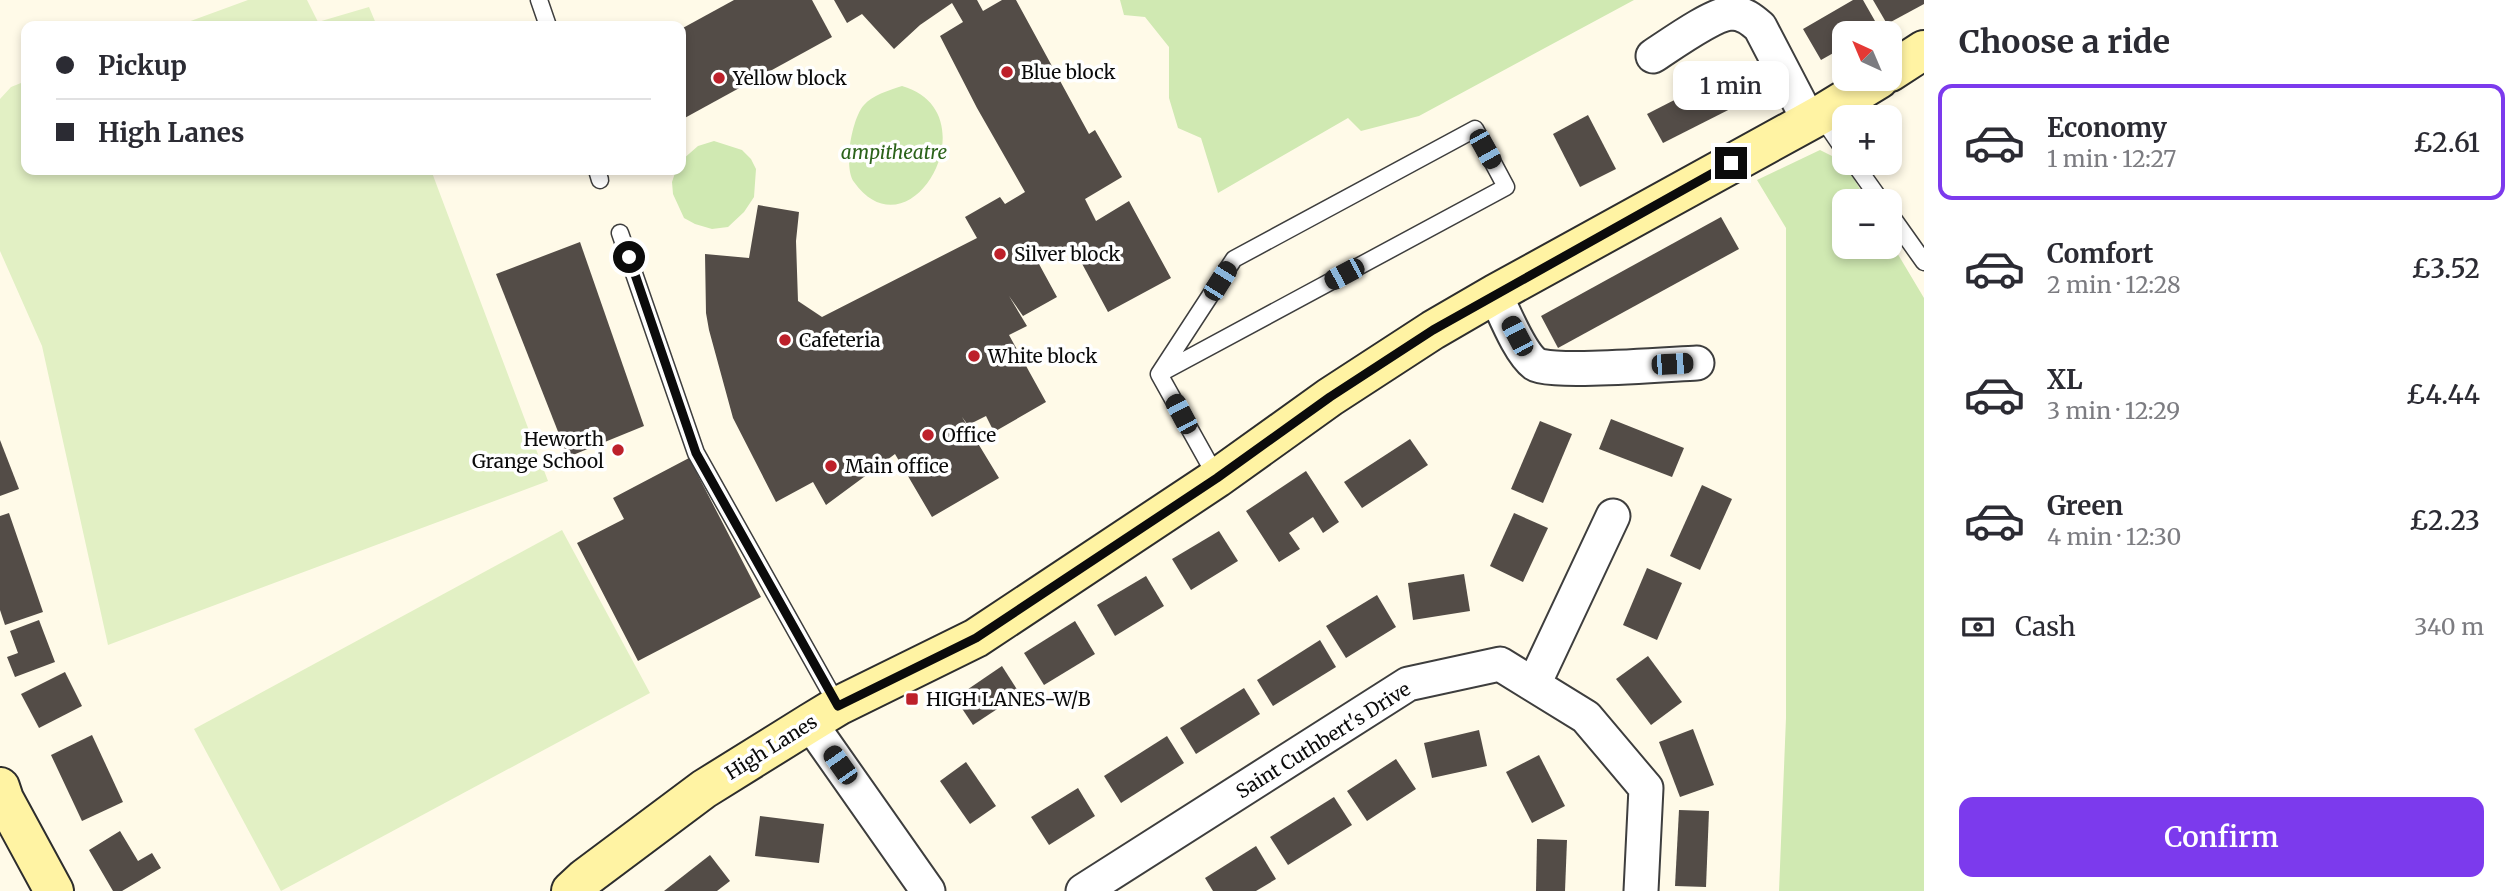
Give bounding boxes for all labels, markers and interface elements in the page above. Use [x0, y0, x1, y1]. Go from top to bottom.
north arrow [1832, 21, 1902, 91]
map controls [1832, 21, 1902, 259]
text: Choose a ride [1959, 22, 2170, 62]
text: Pickup [98, 49, 187, 82]
place label: Blue block [1021, 60, 1116, 84]
callout: 1 min [1673, 61, 1789, 110]
marker: Blue block [999, 64, 1015, 80]
place label: Yellow block [732, 66, 847, 90]
marker: Yellow block [711, 70, 727, 86]
text: 1 min [1700, 71, 1762, 100]
button: + [1832, 105, 1902, 175]
icon: car [1963, 111, 2026, 174]
text: Economy [2047, 111, 2167, 144]
text: High Lanes [98, 116, 244, 149]
car [1466, 126, 1505, 172]
text: £2.61 [2413, 126, 2480, 159]
park label: ampitheatre [841, 140, 947, 164]
text: 1 min · 12:27 [2047, 144, 2176, 173]
route end [1715, 147, 1747, 179]
button: − [1832, 189, 1902, 259]
icon: car [1963, 237, 2026, 300]
text: Comfort [2047, 237, 2153, 270]
route start [613, 241, 645, 273]
place label: Silver block [1014, 242, 1120, 266]
marker: Silver block [992, 246, 1008, 262]
text: £3.52 [2412, 252, 2480, 285]
car [1321, 255, 1368, 293]
car [1200, 258, 1241, 304]
text: 2 min · 12:28 [2047, 270, 2181, 299]
car [1498, 313, 1537, 359]
place label: Cafeteria [799, 328, 881, 352]
marker: Cafeteria [777, 332, 793, 348]
place label: White block [987, 344, 1097, 368]
marker: White block [966, 348, 982, 364]
car [1651, 352, 1694, 376]
icon: car [1963, 363, 2026, 426]
text: XL [2047, 363, 2083, 396]
text: £4.44 [2406, 378, 2480, 411]
car [1162, 391, 1201, 437]
text: 3 min · 12:29 [2047, 396, 2180, 425]
place label: Office [942, 423, 996, 447]
place label: Heworth Grange School [472, 427, 604, 473]
marker: Office [920, 427, 936, 443]
marker: Heworth Grange School [610, 442, 626, 458]
place label: Main office [845, 454, 949, 478]
marker: Main office [823, 458, 839, 474]
icon: car [1963, 489, 2026, 552]
text: Green [2047, 489, 2123, 522]
text: £2.23 [2409, 504, 2480, 537]
text: 4 min · 12:30 [2047, 522, 2181, 551]
icon: cash [1959, 608, 1997, 646]
text: Cash [2015, 610, 2076, 643]
text: 340 m [2414, 612, 2484, 641]
street label: Saint Cuthbert's Drive [1231, 677, 1415, 803]
place label: HIGH LANES-W/B [926, 687, 1091, 711]
marker: HIGH LANES-W/B [904, 691, 920, 707]
street label: High Lanes [721, 709, 821, 785]
car [820, 742, 861, 788]
button: Confirm [1959, 797, 2484, 877]

